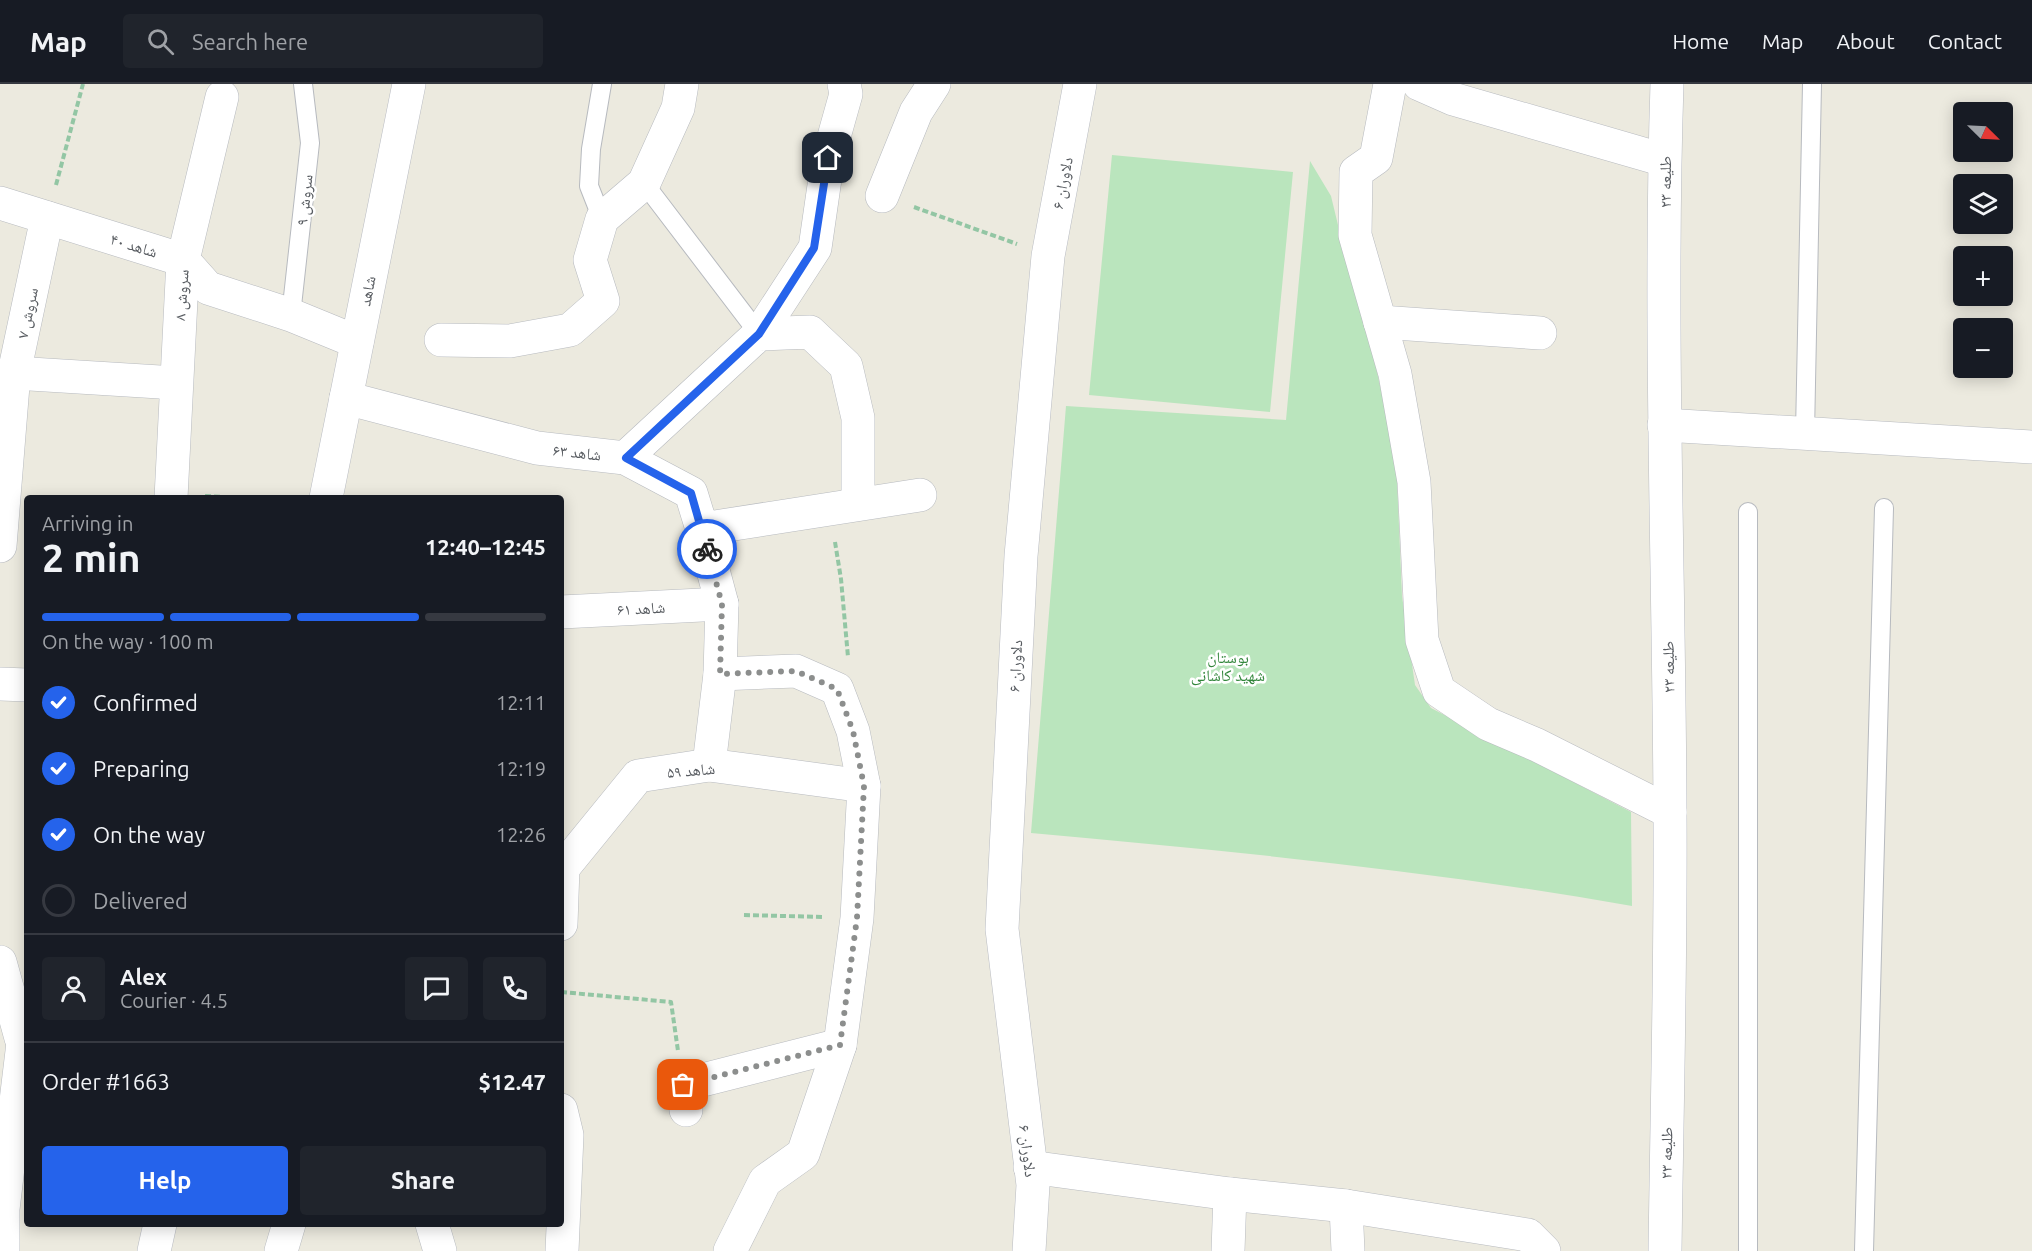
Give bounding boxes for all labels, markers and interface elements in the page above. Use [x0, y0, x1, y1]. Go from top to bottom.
search box [123, 14, 543, 68]
icon: search [144, 25, 177, 58]
text: Map [30, 26, 87, 57]
text: Search here [192, 29, 308, 54]
text: Home [1672, 29, 1729, 53]
text: Map [1762, 29, 1803, 53]
text: About [1836, 29, 1895, 53]
text: Contact [1928, 29, 2002, 53]
north arrow [1953, 102, 2013, 162]
map controls [1953, 102, 2013, 378]
pin [802, 132, 853, 183]
icon: home [811, 141, 844, 174]
street label: دلاوران ۶ [1048, 155, 1078, 211]
street label: طلیعه ۲۳ [1656, 156, 1674, 208]
street label: سروش ۹ [292, 173, 318, 227]
button: layers [1953, 174, 2013, 234]
street label: شاهد ۴۰ [108, 229, 160, 261]
button: + [1953, 246, 2013, 306]
street label: سروش ۸ [170, 269, 194, 321]
street label: شاهد [355, 274, 379, 308]
street label: سروش ۷ [13, 286, 43, 340]
button: − [1953, 318, 2013, 378]
street label: شاهد ۶۳ [552, 441, 602, 463]
text: Arriving in [42, 512, 133, 535]
courier [677, 519, 737, 579]
icon: bike [691, 533, 724, 566]
text: 12:40–12:45 [425, 534, 546, 559]
text: 2 min [42, 536, 141, 579]
street label: شاهد ۶۱ [616, 598, 666, 618]
text: On the way · 100 m [42, 630, 214, 653]
street label: دلاوران ۶ [1005, 639, 1027, 693]
street label: طلیعه ۲۳ [1659, 641, 1678, 693]
park label: بوستان شهید کاشانی [1191, 648, 1265, 686]
icon: check [42, 686, 75, 719]
text: Confirmed [93, 690, 198, 715]
text: 12:11 [496, 691, 546, 714]
icon: check [42, 752, 75, 785]
text: Preparing [93, 756, 190, 781]
text: 12:19 [496, 757, 546, 780]
street label: شاهد ۵۹ [666, 759, 716, 781]
icon: check [42, 818, 75, 851]
text: On the way [93, 822, 205, 847]
text: 12:26 [496, 823, 546, 846]
text: Delivered [93, 888, 188, 913]
button: person [42, 957, 105, 1020]
button: chat [405, 957, 468, 1020]
button: phone [483, 957, 546, 1020]
text: Alex [120, 964, 167, 989]
text: Courier · 4.5 [120, 989, 228, 1012]
pin [657, 1059, 708, 1110]
icon: bag [666, 1068, 699, 1101]
text: Order #1663 [42, 1069, 170, 1094]
text: $12.47 [479, 1069, 546, 1094]
street label: دلاوران ۶ [1014, 1124, 1040, 1178]
street label: طلیعه ۲۳ [1657, 1127, 1676, 1179]
button: Help [42, 1146, 288, 1215]
button: Share [300, 1146, 546, 1215]

